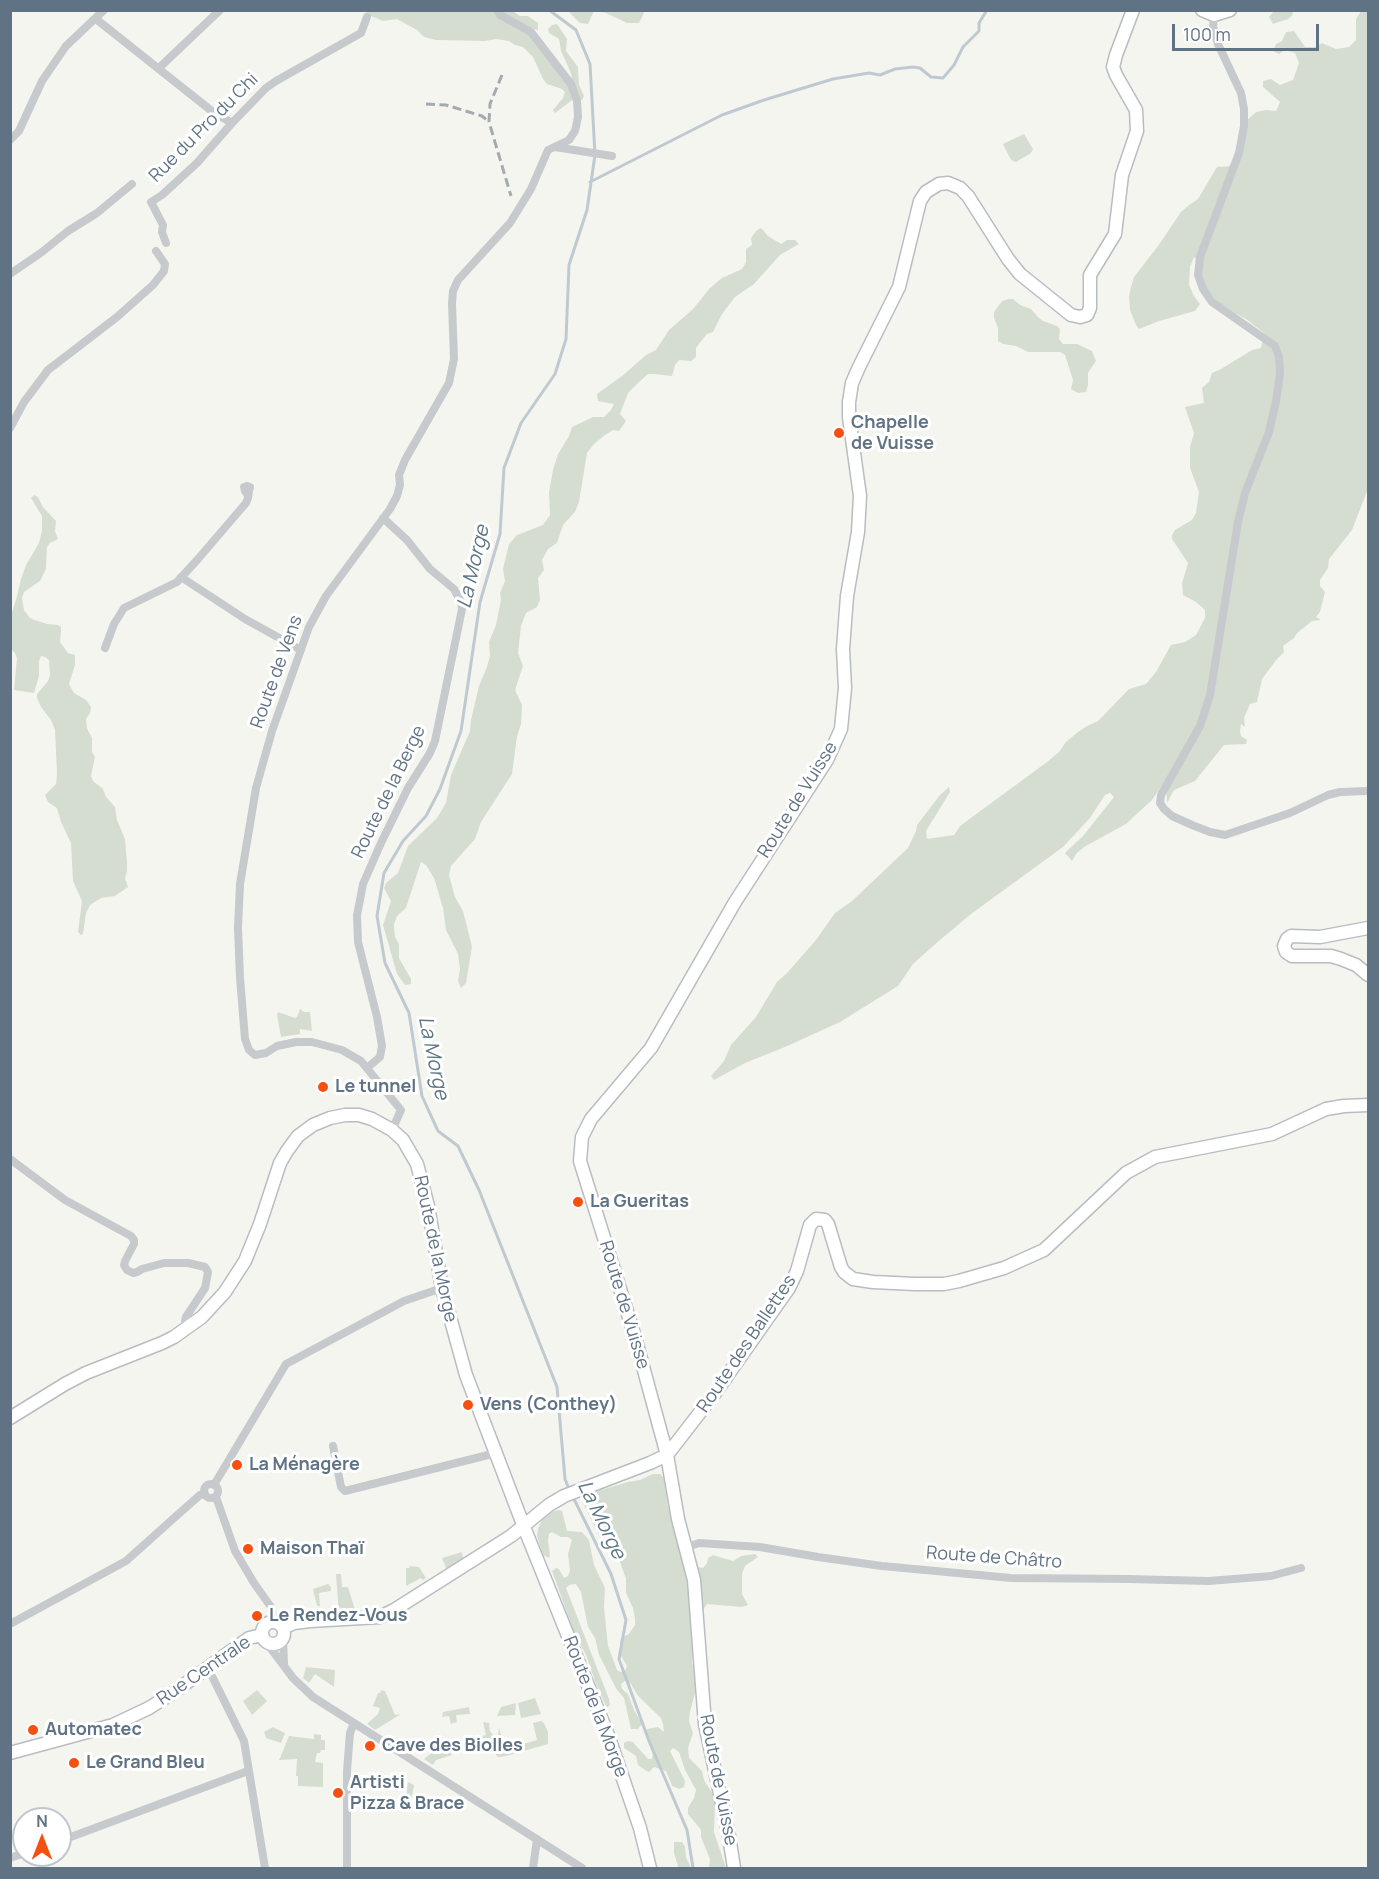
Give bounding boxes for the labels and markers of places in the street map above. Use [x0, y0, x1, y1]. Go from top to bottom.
place label: Chapelle de Vuisse [851, 412, 934, 454]
marker: Chapelle de Vuisse [832, 426, 846, 440]
place label: Le tunnel [335, 1076, 416, 1098]
marker: Le tunnel [316, 1080, 330, 1094]
place label: La Gueritas [590, 1191, 689, 1213]
marker: La Gueritas [571, 1195, 585, 1209]
place label: Vens (Conthey) [480, 1394, 617, 1416]
marker: Vens (Conthey) [461, 1398, 475, 1412]
place label: La Ménagère [249, 1454, 360, 1476]
marker: La Ménagère [230, 1458, 244, 1472]
place label: Maison Thaï [260, 1538, 364, 1560]
marker: Maison Thaï [241, 1542, 255, 1556]
place label: Le Rendez-Vous [269, 1605, 407, 1627]
marker: Le Rendez-Vous [250, 1609, 264, 1623]
place label: Automatec [45, 1719, 142, 1741]
marker: Automatec [26, 1723, 40, 1737]
place label: Cave des Biolles [382, 1735, 523, 1757]
marker: Cave des Biolles [363, 1739, 377, 1753]
place label: Le Grand Bleu [86, 1752, 205, 1774]
marker: Le Grand Bleu [67, 1756, 81, 1770]
place label: Artisti Pizza & Brace [350, 1772, 464, 1814]
marker: Artisti Pizza & Brace [331, 1786, 345, 1800]

